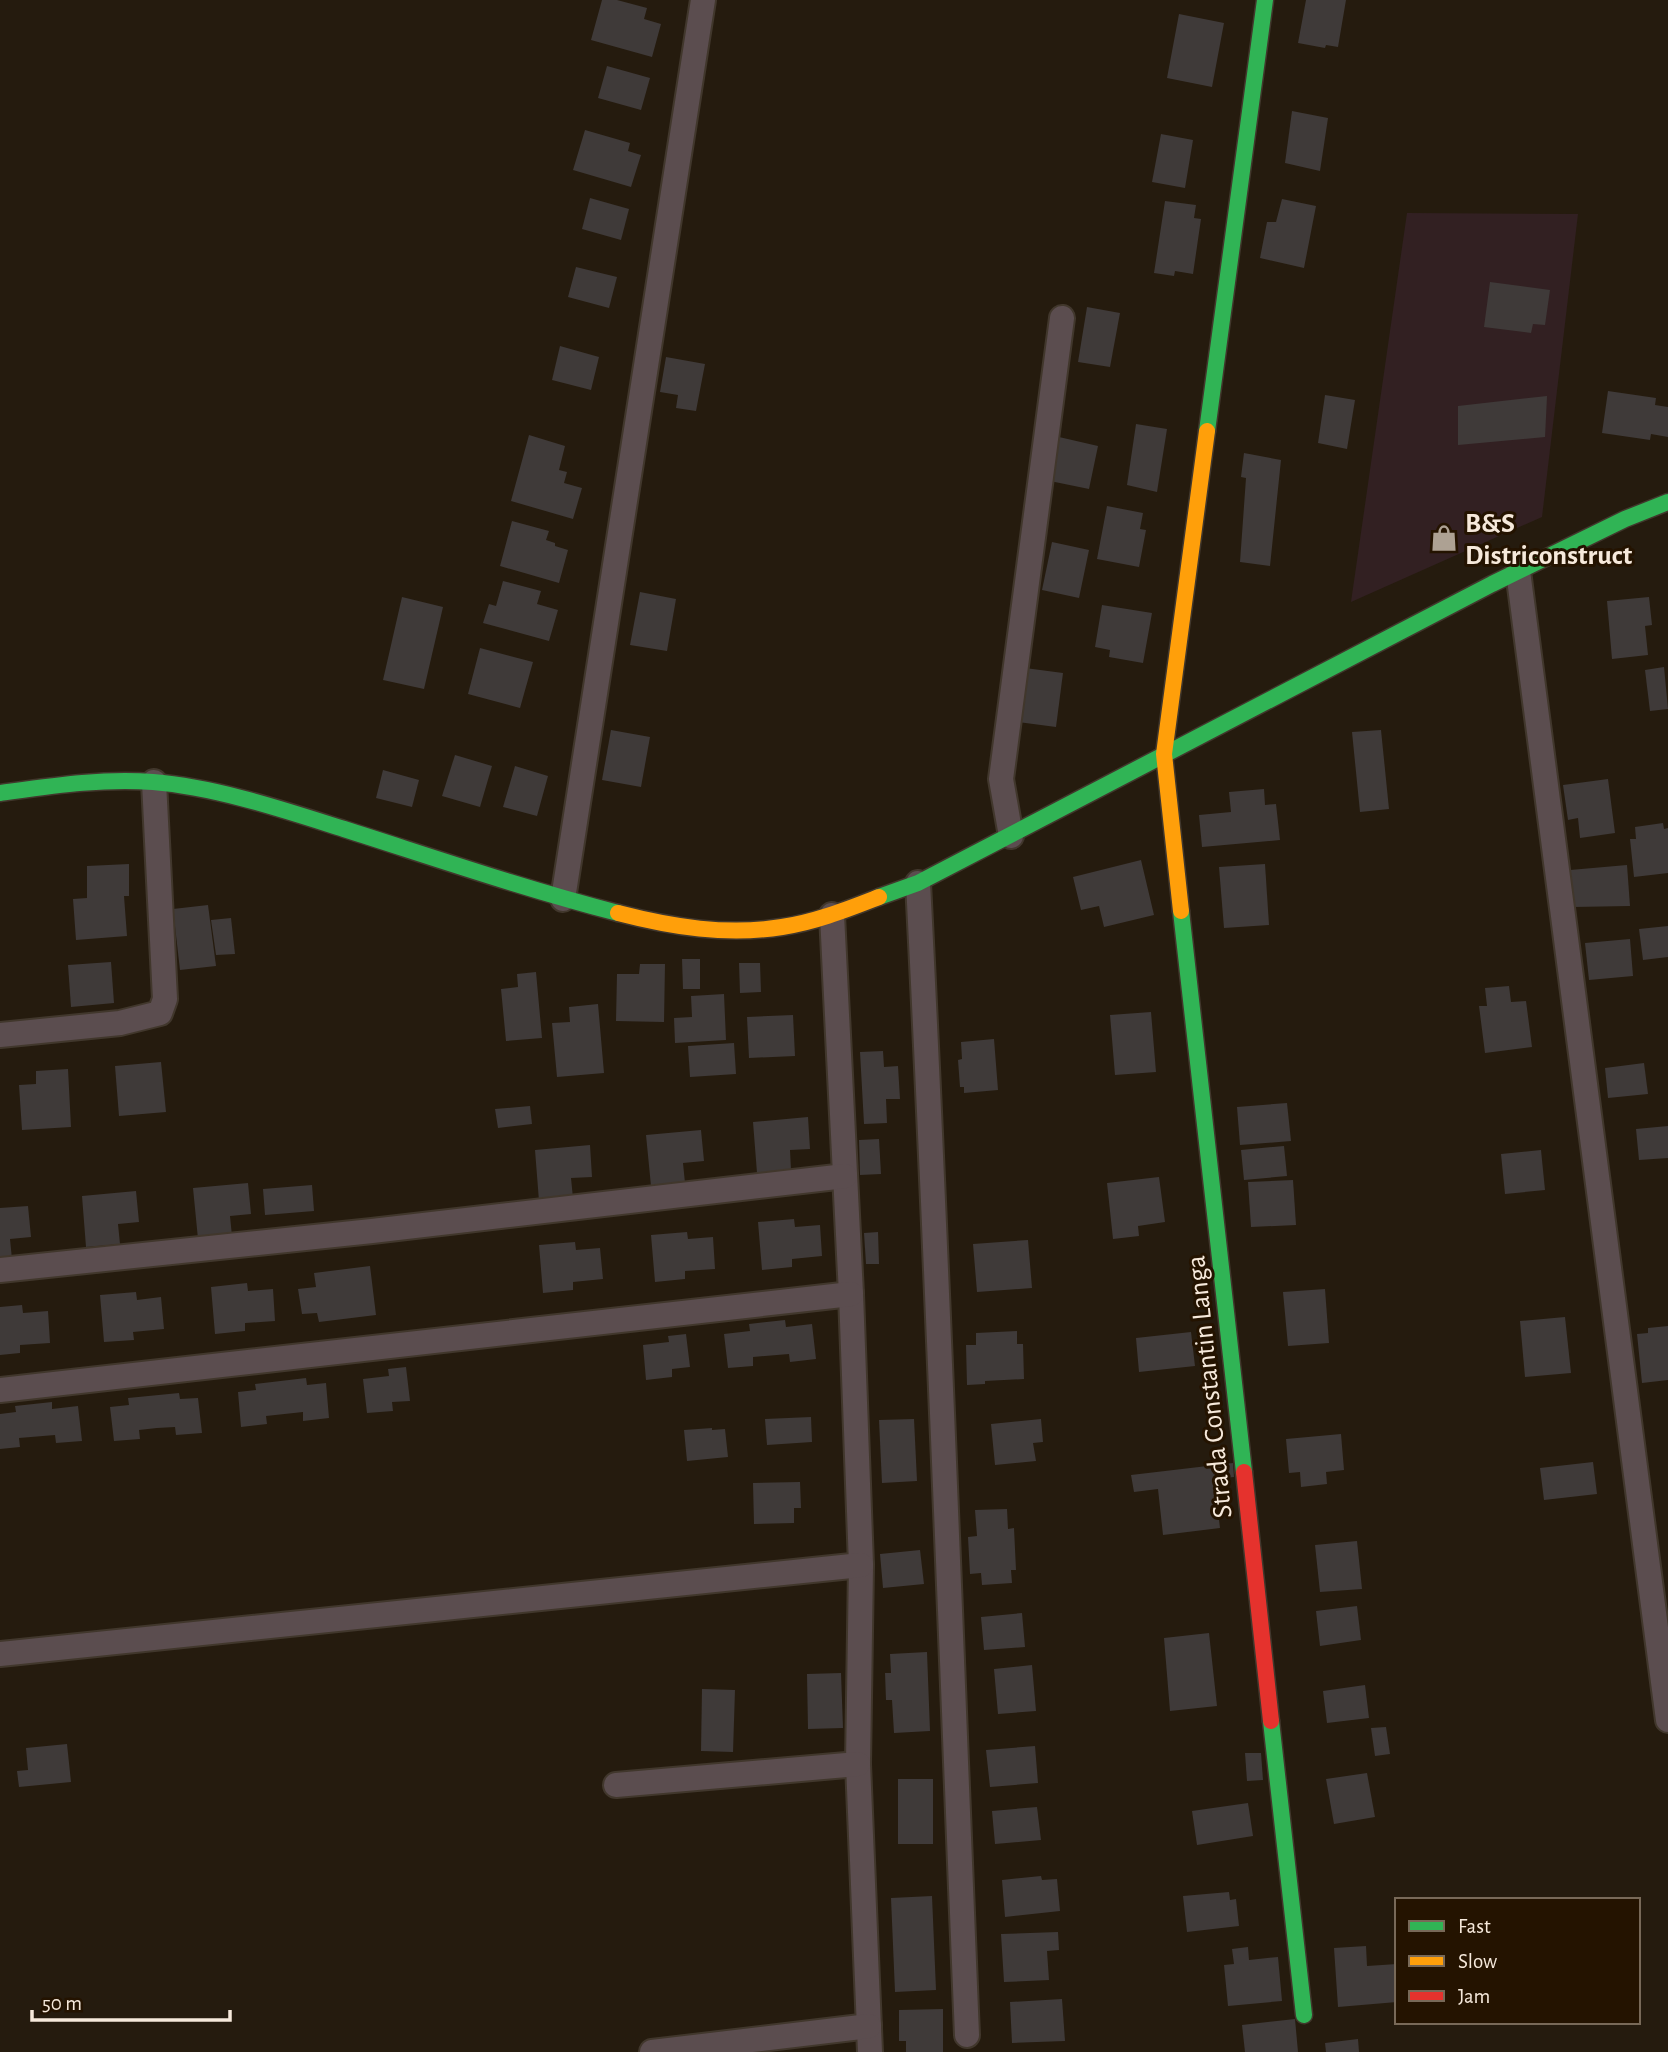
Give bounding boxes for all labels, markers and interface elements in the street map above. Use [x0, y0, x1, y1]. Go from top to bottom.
place label: B&S Districonstruct [1465, 510, 1633, 570]
shop icon: B&S Districonstruct [1429, 523, 1459, 553]
street label: Strada Constantin Langa [1182, 1254, 1238, 1520]
legend [1395, 1898, 1640, 2024]
text: Fast [1458, 1916, 1491, 1937]
text: Slow [1458, 1951, 1497, 1972]
scale bar [32, 1979, 229, 2023]
text: Jam [1458, 1986, 1490, 2007]
text: 50 m [42, 1993, 82, 2014]

